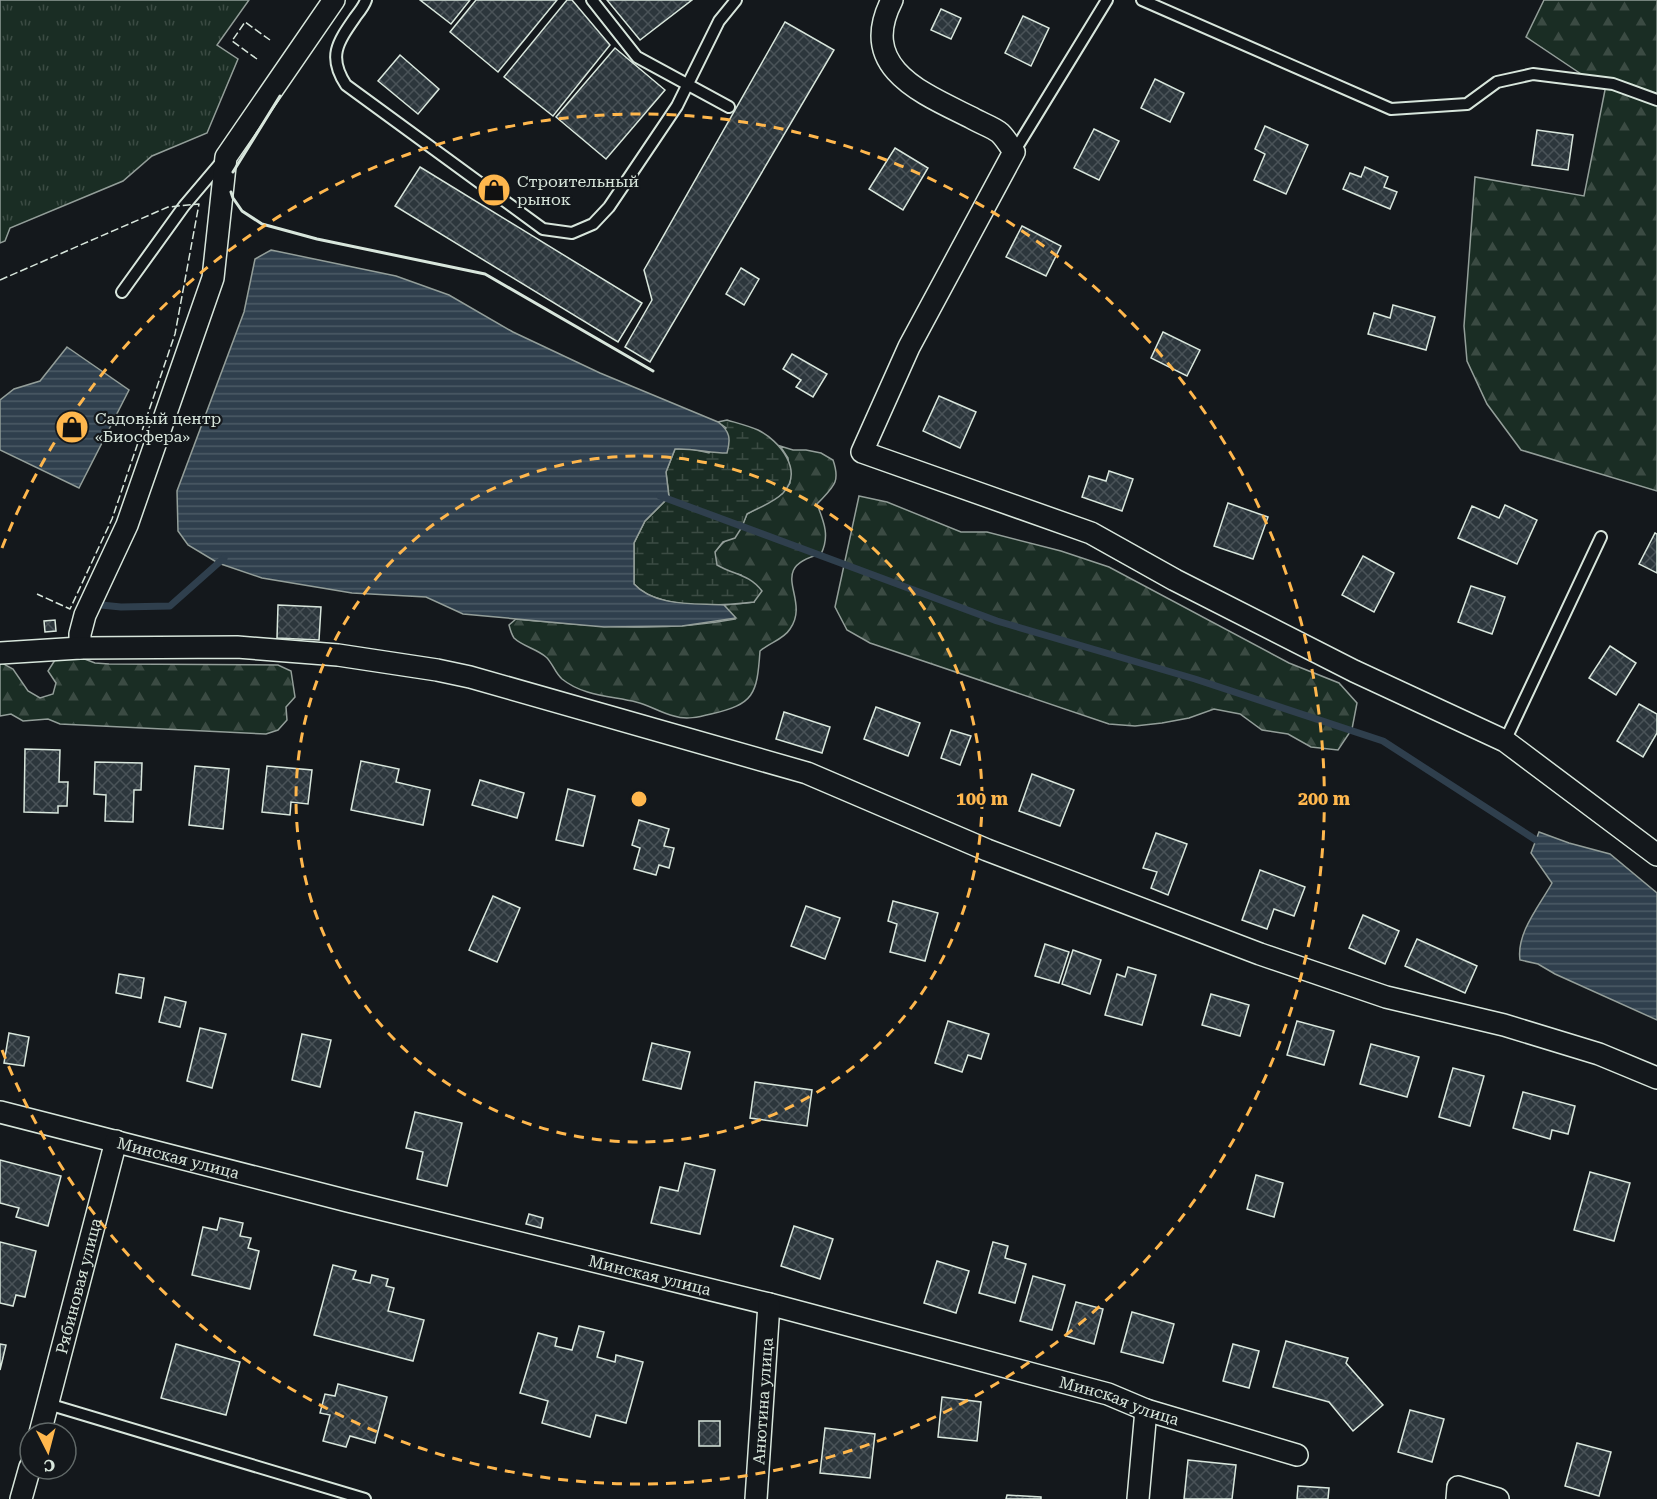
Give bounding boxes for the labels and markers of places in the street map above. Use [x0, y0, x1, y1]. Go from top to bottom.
shop icon: Строительный рынок [476, 172, 512, 208]
place label: Строительный рынок [517, 172, 639, 209]
shop icon: Садовый центр «Биосфера» [54, 409, 90, 445]
place label: Садовый центр «Биосфера» [95, 409, 221, 446]
centre of rings [629, 789, 649, 809]

